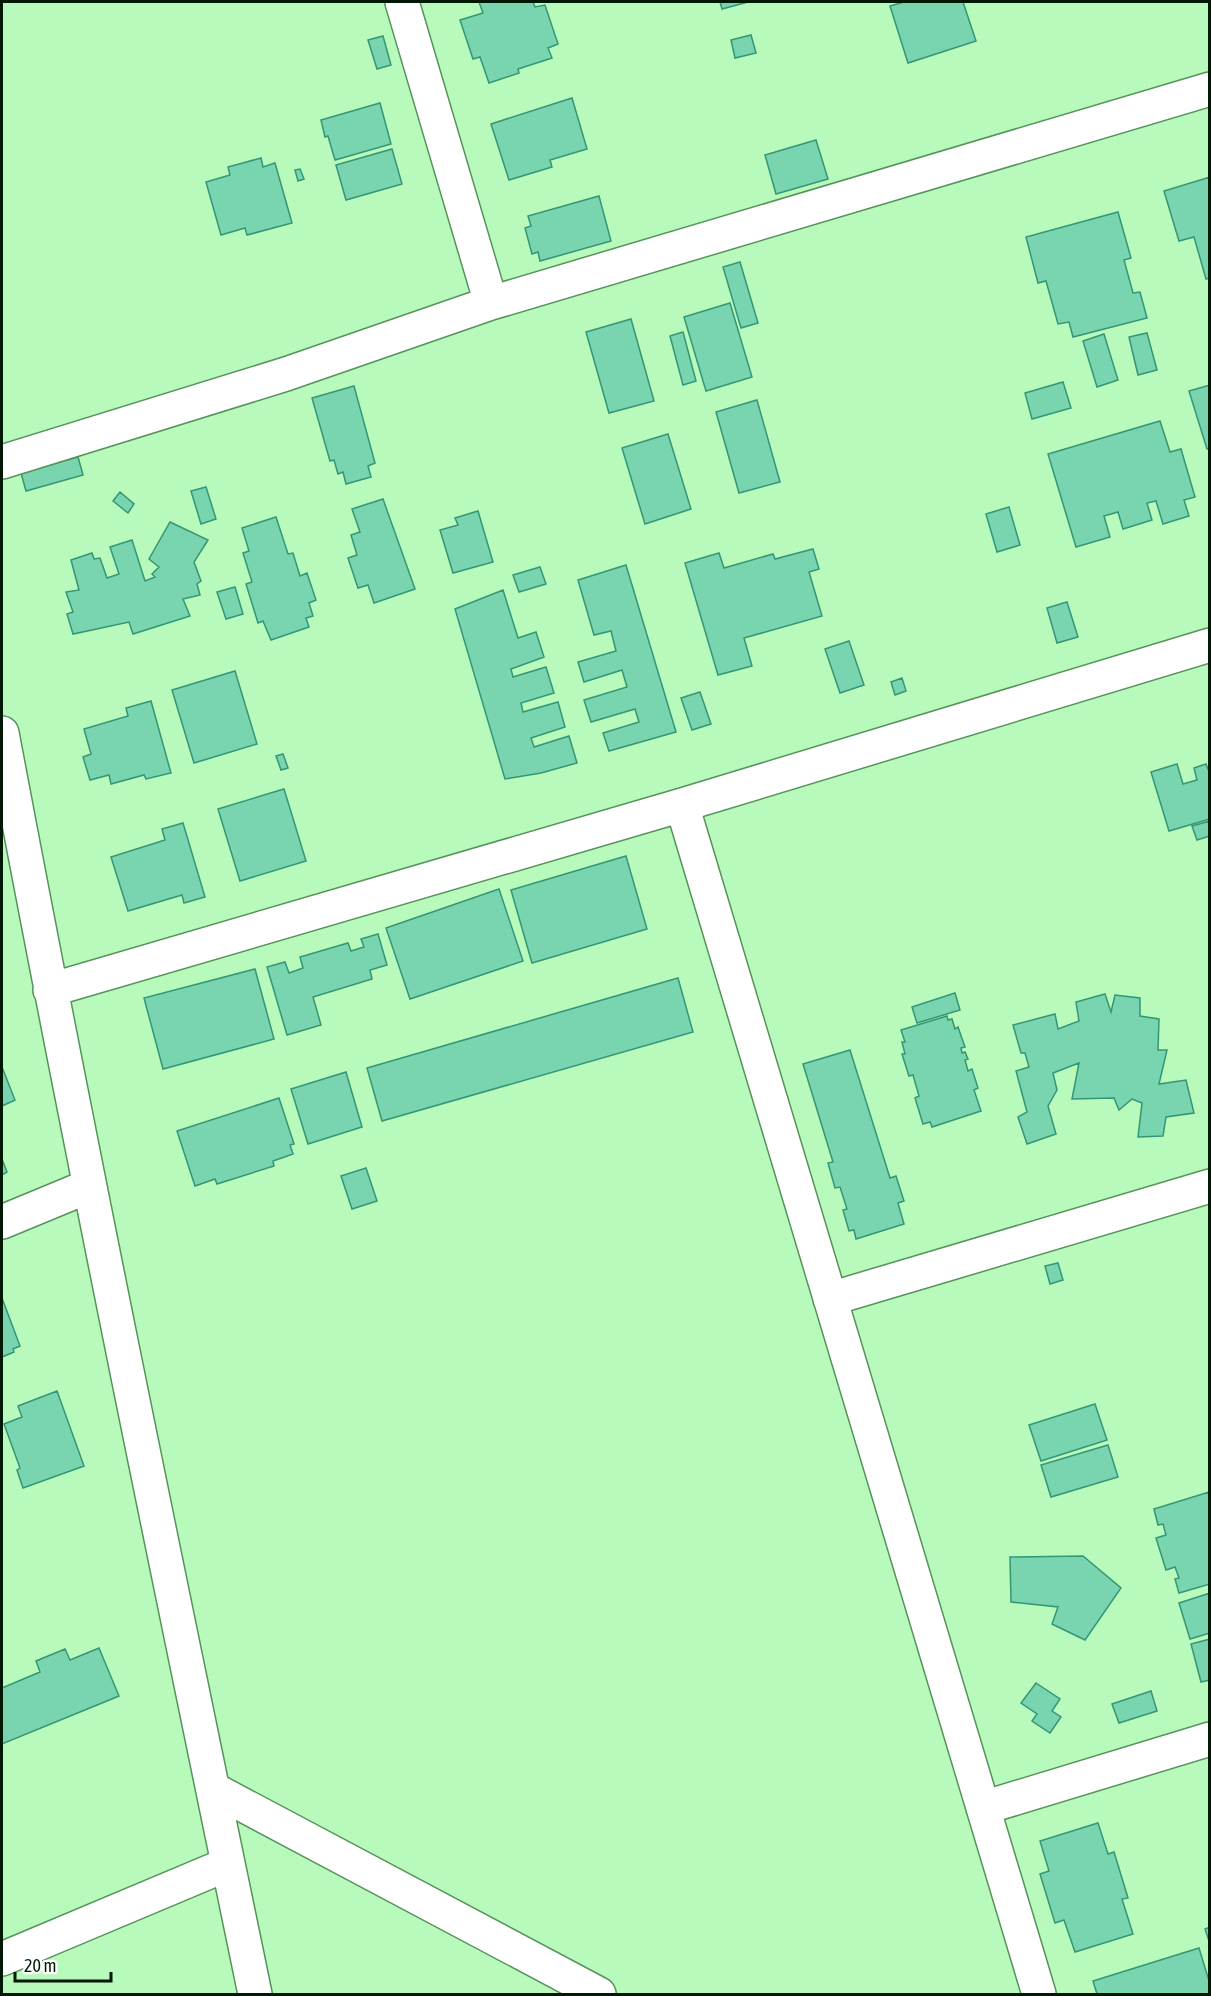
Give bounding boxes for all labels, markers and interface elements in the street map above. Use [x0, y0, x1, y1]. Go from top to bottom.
scale bar [15, 1945, 111, 1983]
text: 20 m [24, 1955, 56, 1976]

